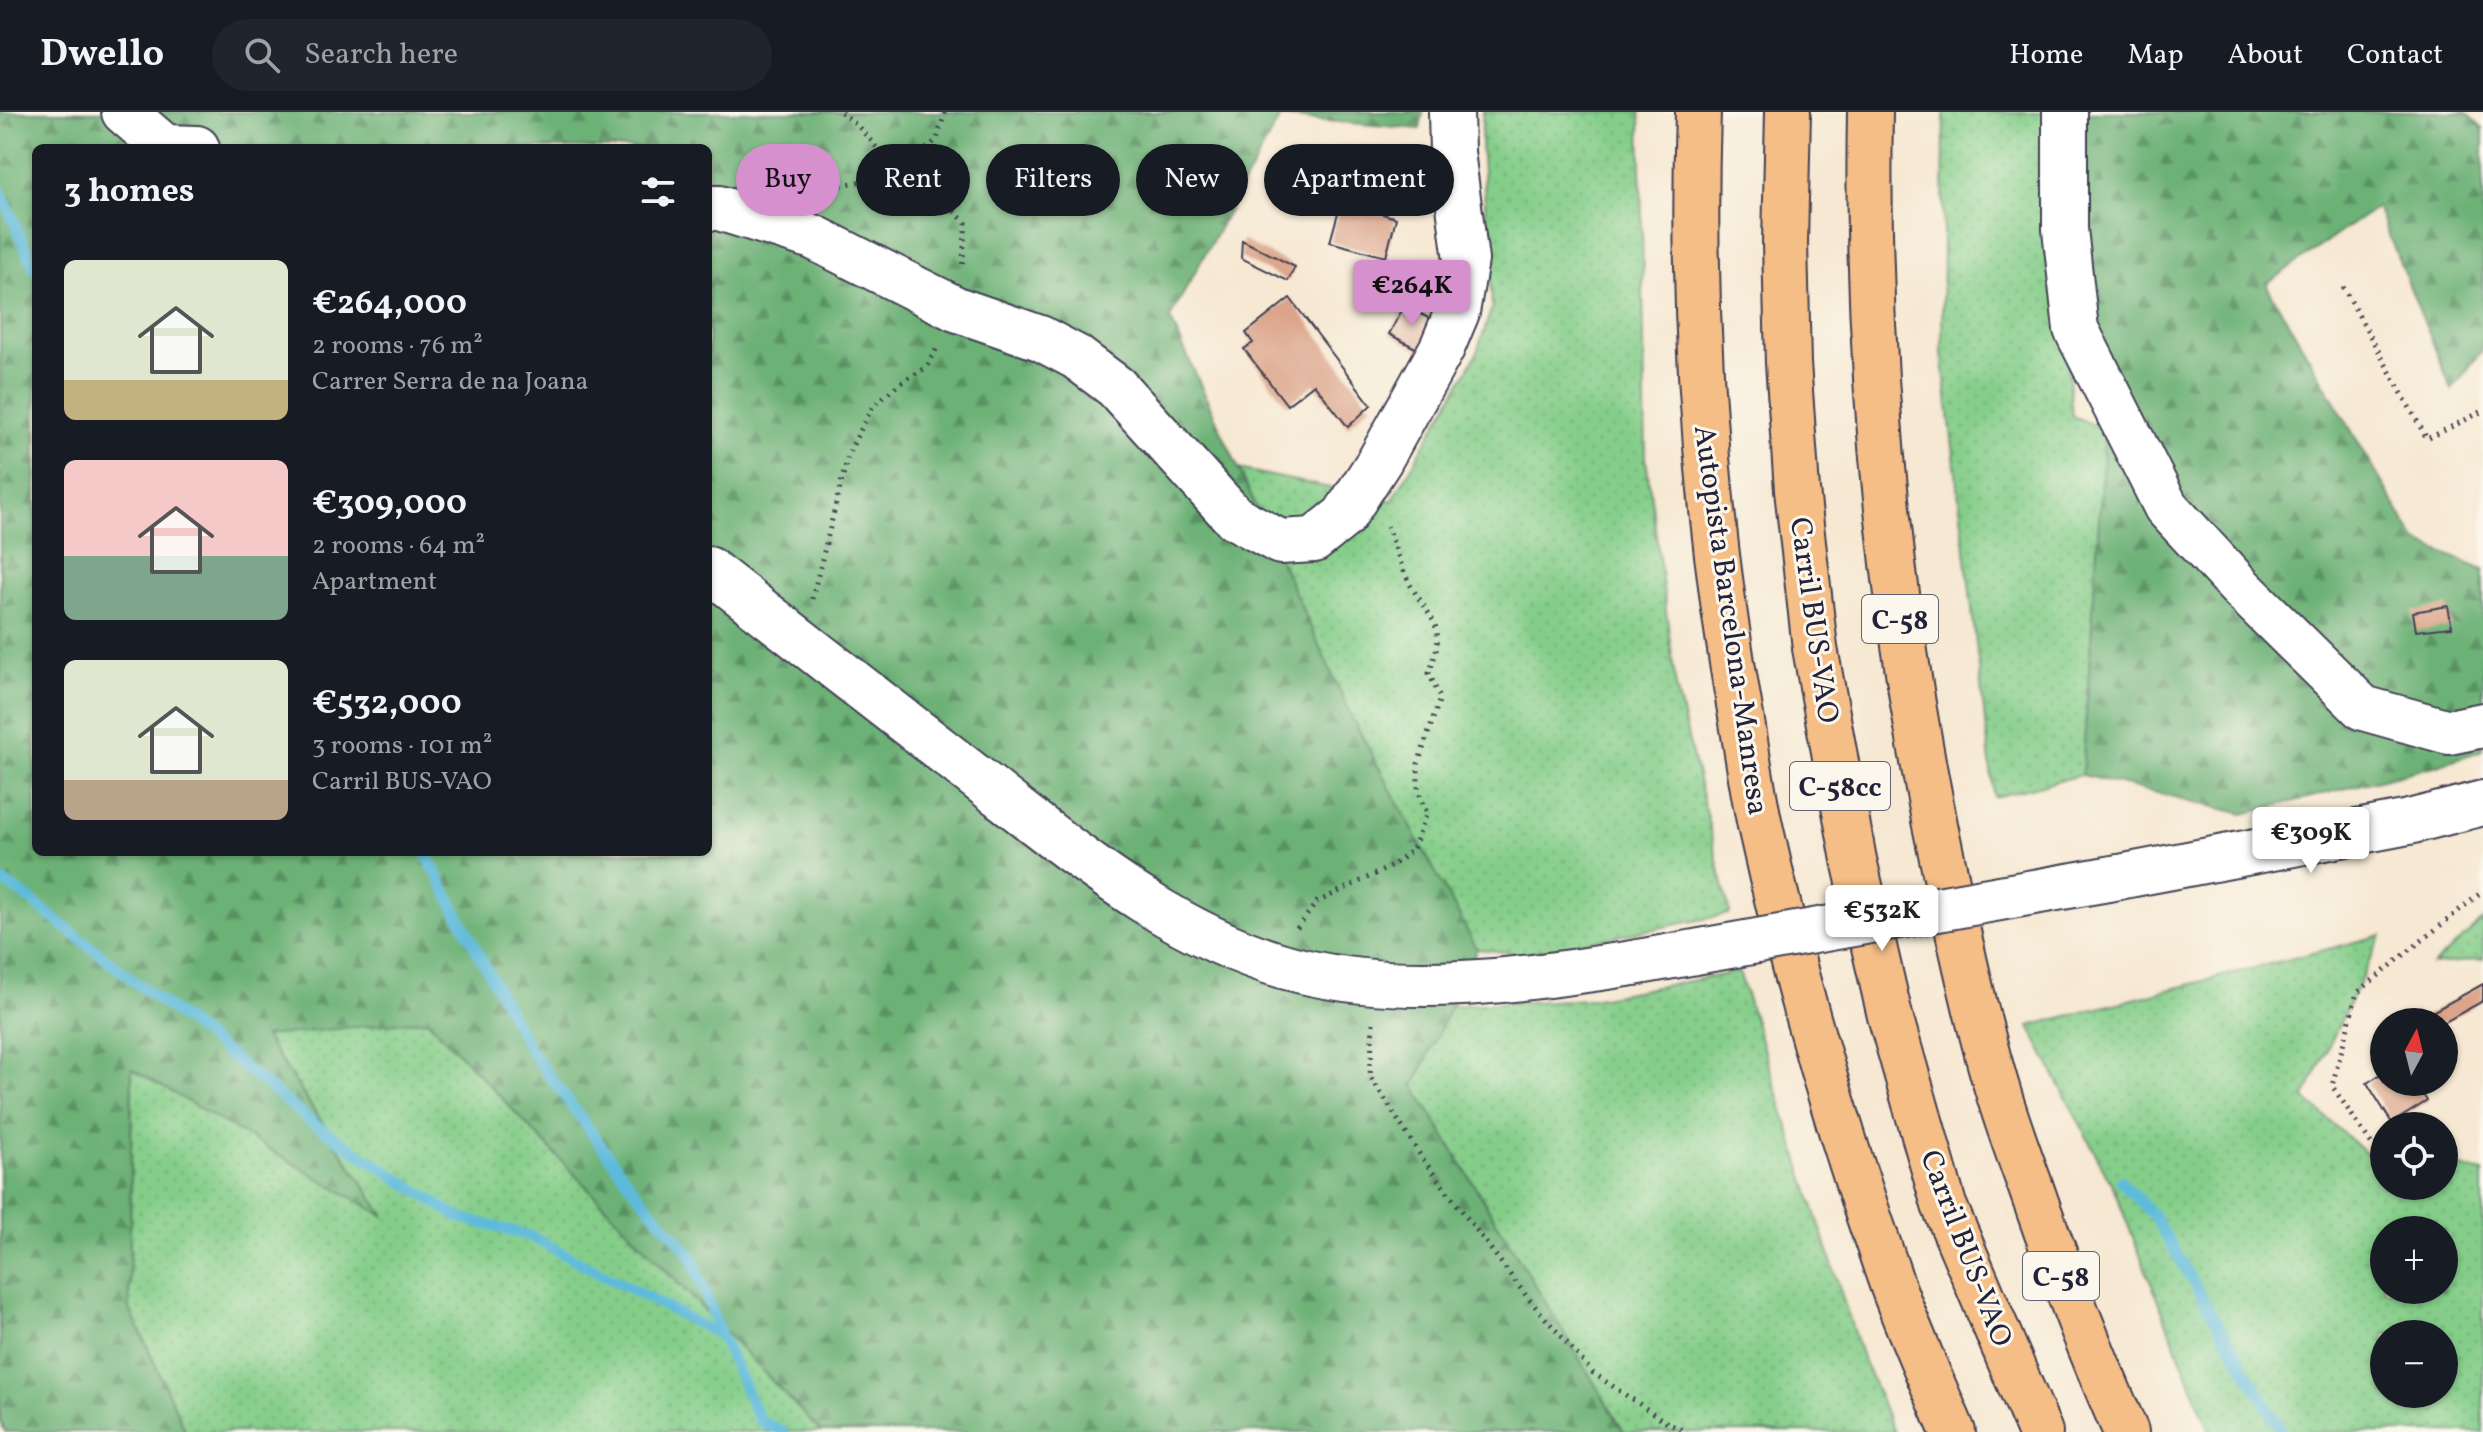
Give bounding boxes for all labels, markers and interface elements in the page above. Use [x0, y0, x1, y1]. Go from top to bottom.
search box [212, 19, 772, 91]
text: Dwello [40, 29, 164, 82]
icon: search [240, 33, 284, 77]
text: Search here [304, 34, 458, 76]
text: Home [2009, 36, 2083, 75]
text: Map [2127, 36, 2183, 75]
text: About [2227, 36, 2303, 75]
text: Contact [2347, 36, 2443, 75]
chip: Buy [736, 144, 840, 216]
chip: Rent [856, 144, 970, 216]
chip: Filters [986, 144, 1120, 216]
chip: New [1136, 144, 1248, 216]
chip: Apartment [1264, 144, 1454, 216]
text: 3 homes [64, 169, 194, 216]
icon: filters [636, 170, 680, 214]
pin: €264K [1356, 260, 1468, 328]
text: €264K [1371, 268, 1453, 304]
text: €264,000 [312, 281, 467, 328]
icon: home [128, 292, 224, 388]
text: 2 rooms · 76 m² [312, 328, 483, 364]
text: Carrer Serra de na Joana [312, 364, 588, 400]
street label: Autopista Barcelona-Manresa [1682, 423, 1778, 818]
text: €309,000 [312, 481, 467, 528]
icon: home [128, 492, 224, 588]
street label: Carril BUS-VAO [1778, 515, 1848, 726]
text: 2 rooms · 64 m² [312, 528, 485, 564]
text: Apartment [312, 564, 437, 600]
road number: C-58 [1862, 595, 1938, 643]
text: €532,000 [312, 681, 462, 728]
icon: home [128, 692, 224, 788]
text: 3 rooms · 101 m² [312, 728, 492, 764]
road number: C-58cc [1790, 762, 1890, 810]
text: Carril BUS-VAO [312, 764, 492, 800]
pin: €309K [2255, 807, 2367, 875]
text: €309K [2270, 815, 2352, 851]
pin: €532K [1826, 885, 1938, 953]
text: €532K [1843, 893, 1921, 929]
north arrow [2370, 1008, 2458, 1096]
map controls [2370, 1008, 2458, 1408]
button: locate [2370, 1112, 2458, 1200]
street label: Carril BUS-VAO [1908, 1144, 2022, 1353]
button: + [2370, 1216, 2458, 1304]
road number: C-58 [2023, 1252, 2099, 1300]
button: − [2370, 1320, 2458, 1408]

